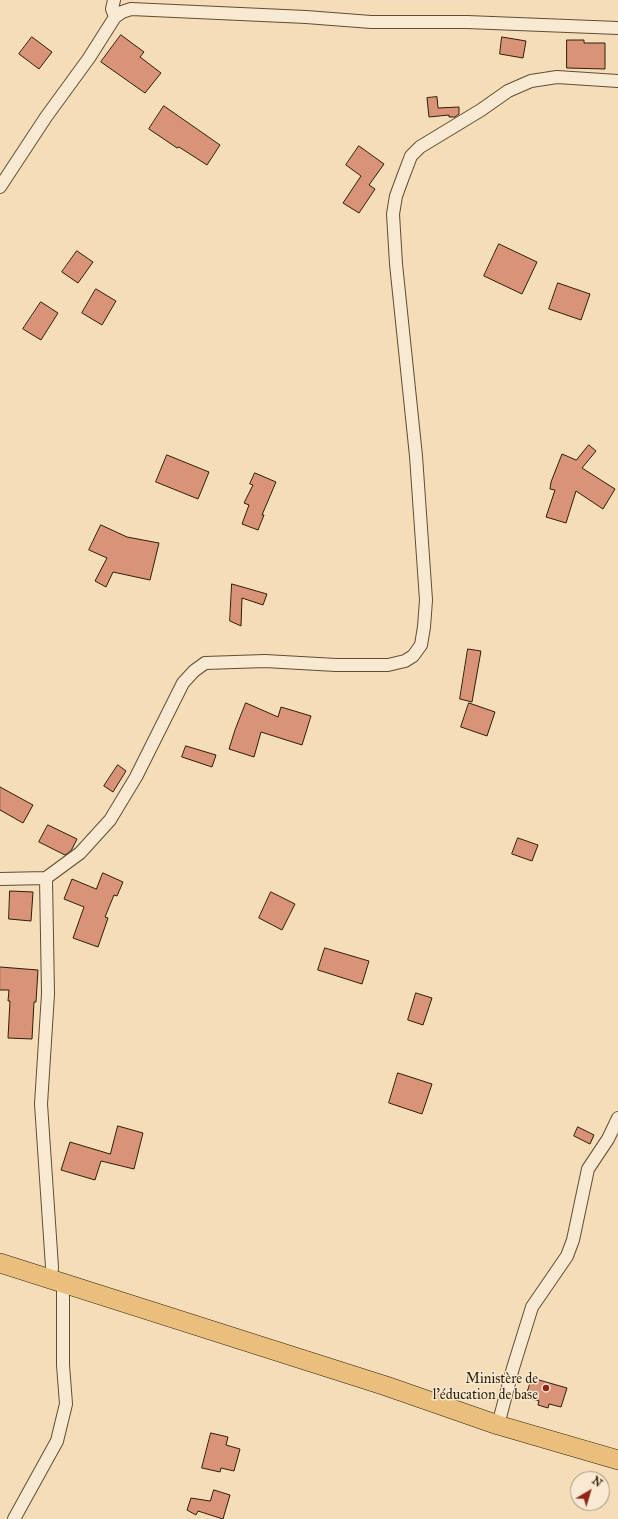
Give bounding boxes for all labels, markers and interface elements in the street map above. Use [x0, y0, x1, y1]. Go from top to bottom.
place label: Ministère de l'éducation de base [433, 1372, 538, 1404]
marker: Ministère de l'éducation de base [541, 1383, 551, 1393]
north arrow [570, 1471, 610, 1511]
text: N [589, 1474, 605, 1490]

